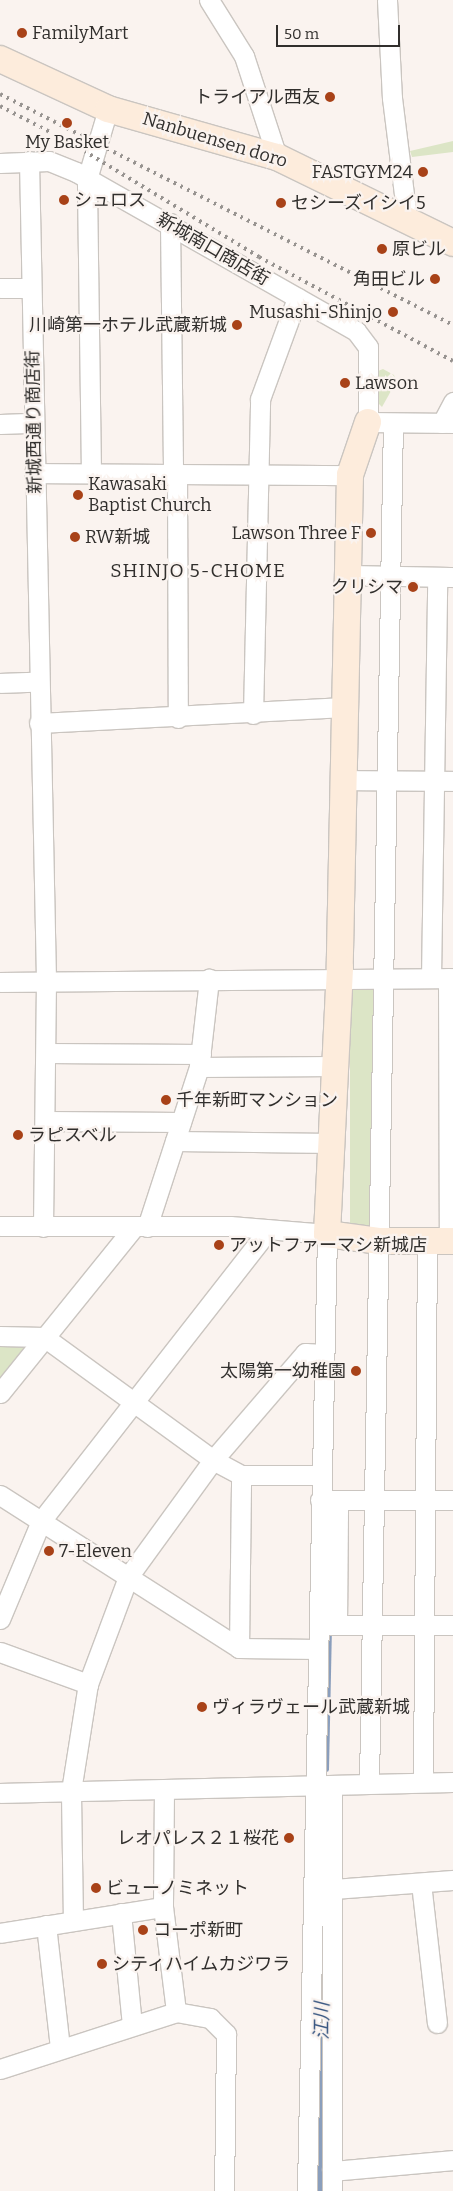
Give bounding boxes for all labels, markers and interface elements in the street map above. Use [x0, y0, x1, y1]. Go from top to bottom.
scale bar [278, 15, 402, 47]
place label: FamilyMart [32, 22, 128, 44]
text: 50 m [284, 25, 319, 43]
marker: FamilyMart [16, 27, 28, 39]
place label: トライアル西友 [194, 86, 320, 108]
marker: トライアル西友 [324, 91, 336, 103]
street label: Nanbuensen doro [140, 108, 290, 172]
marker: My Basket [61, 117, 73, 129]
place label: My Basket [25, 131, 109, 153]
place label: FASTGYM24 [312, 161, 413, 183]
marker: FASTGYM24 [417, 166, 429, 178]
place label: シュロス [74, 189, 146, 211]
place label: セシーズイシイ5 [291, 192, 427, 214]
marker: シュロス [58, 194, 70, 206]
marker: セシーズイシイ5 [275, 197, 287, 209]
street label: 新城南口商店街 [153, 208, 273, 290]
place label: 原ビル [392, 238, 446, 260]
marker: 原ビル [376, 243, 388, 255]
place label: 角田ビル [353, 268, 425, 290]
marker: 角田ビル [429, 273, 441, 285]
place label: Musashi-Shinjo [249, 301, 382, 323]
marker: Musashi-Shinjo [386, 305, 400, 319]
place label: 川崎第一ホテル武蔵新城 [29, 314, 227, 336]
marker: 川崎第一ホテル武蔵新城 [231, 319, 243, 331]
street label: 新城西通り商店街 [22, 350, 46, 494]
place label: Lawson [355, 372, 418, 394]
marker: Lawson [339, 377, 351, 389]
place label: Kawasaki Baptist Church [88, 474, 211, 516]
marker: Kawasaki Baptist Church [72, 489, 84, 501]
place label: Lawson Three F [231, 522, 361, 544]
place label: RW新城 [85, 526, 150, 548]
marker: Lawson Three F [365, 527, 377, 539]
marker: RW新城 [69, 531, 81, 543]
district label: SHINJO 5-CHOME [109, 560, 287, 582]
place label: クリシマ [331, 576, 403, 598]
marker: クリシマ [407, 581, 419, 593]
place label: 千年新町マンション [176, 1089, 338, 1111]
marker: 千年新町マンション [160, 1094, 172, 1106]
place label: ラピスベル [28, 1124, 118, 1146]
marker: ラピスベル [12, 1129, 24, 1141]
place label: アットファーマシ新城店 [229, 1234, 427, 1256]
marker: アットファーマシ新城店 [213, 1239, 225, 1251]
place label: 太陽第一幼稚園 [220, 1360, 346, 1382]
marker: 太陽第一幼稚園 [350, 1365, 362, 1377]
place label: 7-Eleven [59, 1540, 132, 1562]
marker: 7-Eleven [43, 1545, 55, 1557]
place label: ヴィラヴェール武蔵新城 [212, 1696, 410, 1718]
marker: ヴィラヴェール武蔵新城 [196, 1701, 208, 1713]
place label: レオパレス２１桜花 [117, 1827, 279, 1849]
marker: レオパレス２１桜花 [283, 1832, 295, 1844]
place label: ビューノミネット [106, 1877, 250, 1899]
marker: ビューノミネット [90, 1882, 102, 1894]
place label: コーポ新町 [153, 1919, 243, 1941]
marker: コーポ新町 [137, 1924, 149, 1936]
place label: シティハイムカジワラ [112, 1953, 292, 1975]
marker: シティハイムカジワラ [96, 1958, 108, 1970]
water label: 江川 [310, 2002, 334, 2040]

